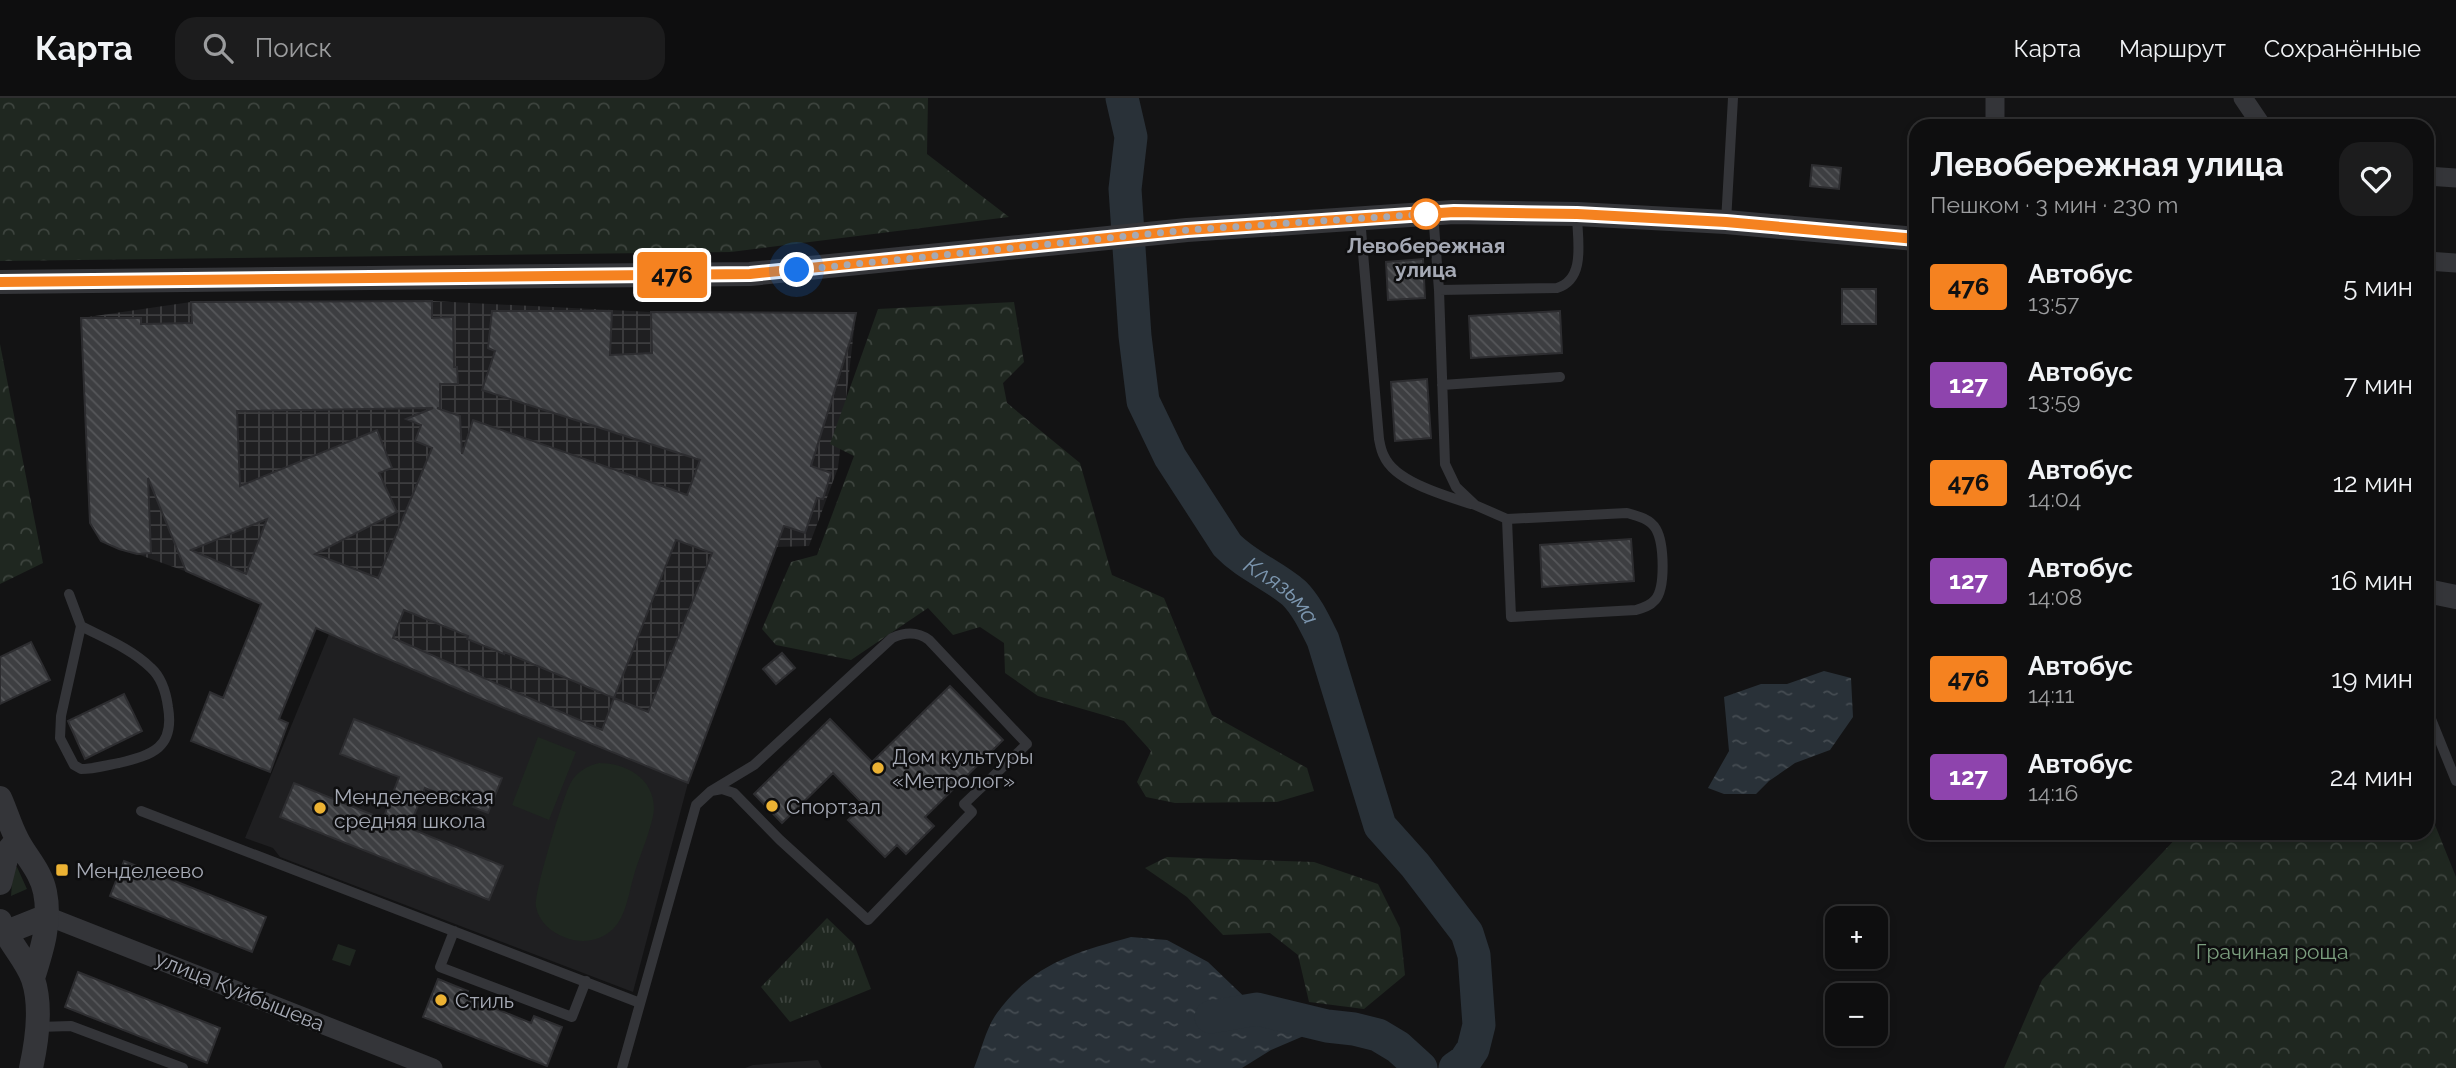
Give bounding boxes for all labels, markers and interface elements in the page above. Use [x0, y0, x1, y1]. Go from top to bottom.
search box [175, 17, 665, 80]
text: Карта [35, 29, 133, 68]
icon: search [199, 29, 237, 67]
text: Поиск [255, 33, 332, 63]
text: Карта [2013, 34, 2081, 63]
text: Маршрут [2119, 34, 2226, 63]
text: Сохранённые [2264, 34, 2421, 63]
button: heart [2339, 142, 2413, 216]
text: Левобережная улица [1930, 145, 2284, 184]
text: Пешком · 3 мин · 230 m [1930, 191, 2178, 218]
marker: Левобережная улица [1411, 199, 1441, 229]
place label: Левобережная улица [1347, 233, 1505, 282]
line badge: 476 [632, 252, 712, 298]
your location [779, 252, 814, 287]
text: Автобус [2028, 259, 2133, 289]
text: 476 [651, 260, 693, 289]
text: 476 [1948, 272, 1989, 301]
text: 5 мин [2343, 272, 2413, 302]
text: 13:57 [2028, 289, 2079, 316]
text: Автобус [2028, 357, 2133, 387]
text: 127 [1949, 370, 1988, 399]
text: 7 мин [2344, 370, 2413, 400]
text: 13:59 [2028, 387, 2080, 414]
text: Автобус [2028, 455, 2133, 485]
text: 476 [1948, 468, 1989, 497]
text: 12 мин [2333, 468, 2413, 498]
text: 14:04 [2028, 485, 2081, 512]
water label: Клязьма [1240, 550, 1326, 629]
text: Автобус [2028, 553, 2133, 583]
text: 127 [1949, 566, 1988, 595]
text: 16 мин [2331, 566, 2413, 596]
text: 14:08 [2028, 583, 2082, 610]
text: Автобус [2028, 651, 2133, 681]
text: 476 [1948, 664, 1989, 693]
text: 19 мин [2331, 664, 2413, 694]
text: 14:11 [2028, 681, 2074, 708]
place label: Дом культуры «Метролог» [892, 744, 1033, 793]
text: Автобус [2028, 749, 2133, 779]
marker: Дом культуры «Метролог» [870, 760, 886, 776]
text: 127 [1949, 762, 1988, 791]
text: 24 мин [2330, 762, 2413, 792]
text: 14:16 [2028, 779, 2078, 806]
place label: Менделеевская средняя школа [334, 784, 494, 833]
place label: Спортзал [786, 794, 881, 819]
marker: Спортзал [764, 798, 780, 814]
marker: Менделеевская средняя школа [312, 800, 328, 816]
place label: Менделеево [76, 858, 204, 883]
marker: Менделеево [54, 862, 70, 878]
map controls [1825, 906, 1888, 1046]
button: + [1825, 906, 1888, 969]
park label: Грачиная роща [2196, 939, 2348, 964]
street label: улица Куйбышева [152, 946, 328, 1036]
button: − [1825, 983, 1888, 1046]
place label: Стиль [455, 988, 514, 1013]
marker: Стиль [433, 992, 449, 1008]

